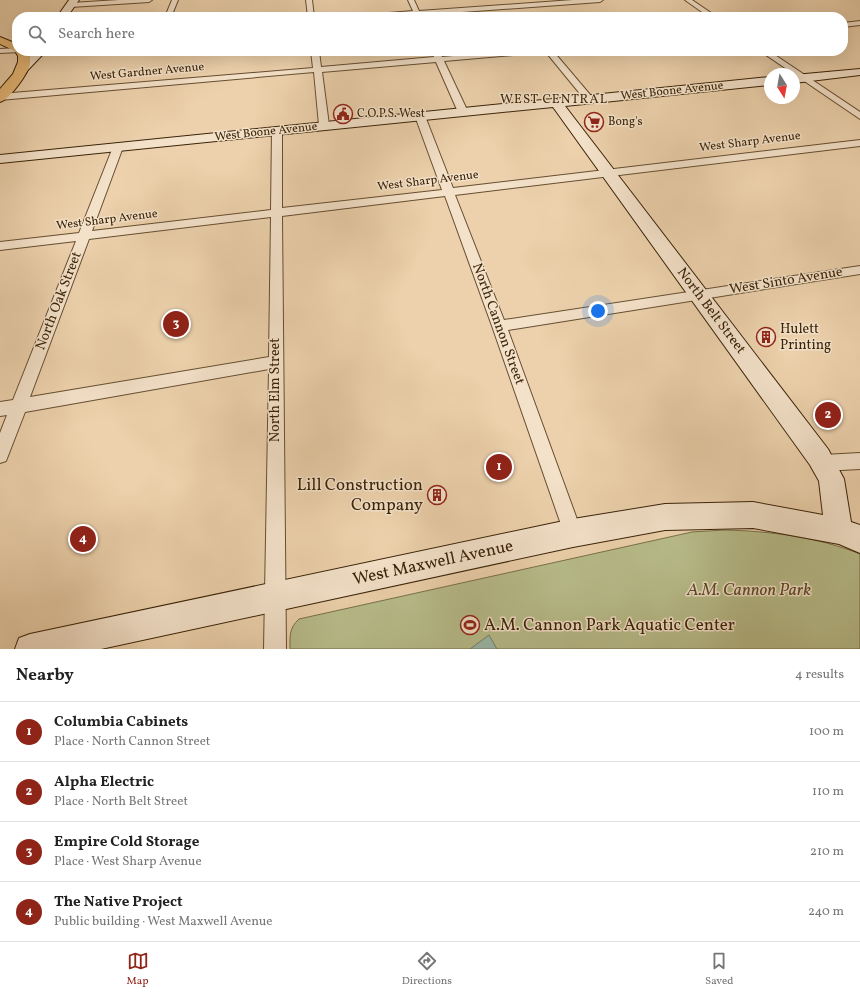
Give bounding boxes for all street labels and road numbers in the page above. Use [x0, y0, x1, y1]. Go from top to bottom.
street label: West Gardner Avenue [89, 59, 205, 85]
street label: West Boone Avenue [620, 78, 724, 104]
street label: West Boone Avenue [214, 119, 318, 145]
street label: West Sharp Avenue [698, 128, 802, 156]
street label: West Sharp Avenue [376, 167, 480, 195]
street label: West Sharp Avenue [55, 206, 159, 234]
street label: North Oak Street [31, 249, 87, 353]
street label: North Cannon Street [467, 261, 529, 387]
street label: West Sinto Avenue [728, 263, 844, 299]
street label: North Belt Street [672, 264, 750, 358]
street label: North Elm Street [266, 338, 285, 442]
street label: West Maxwell Avenue [351, 535, 515, 591]

